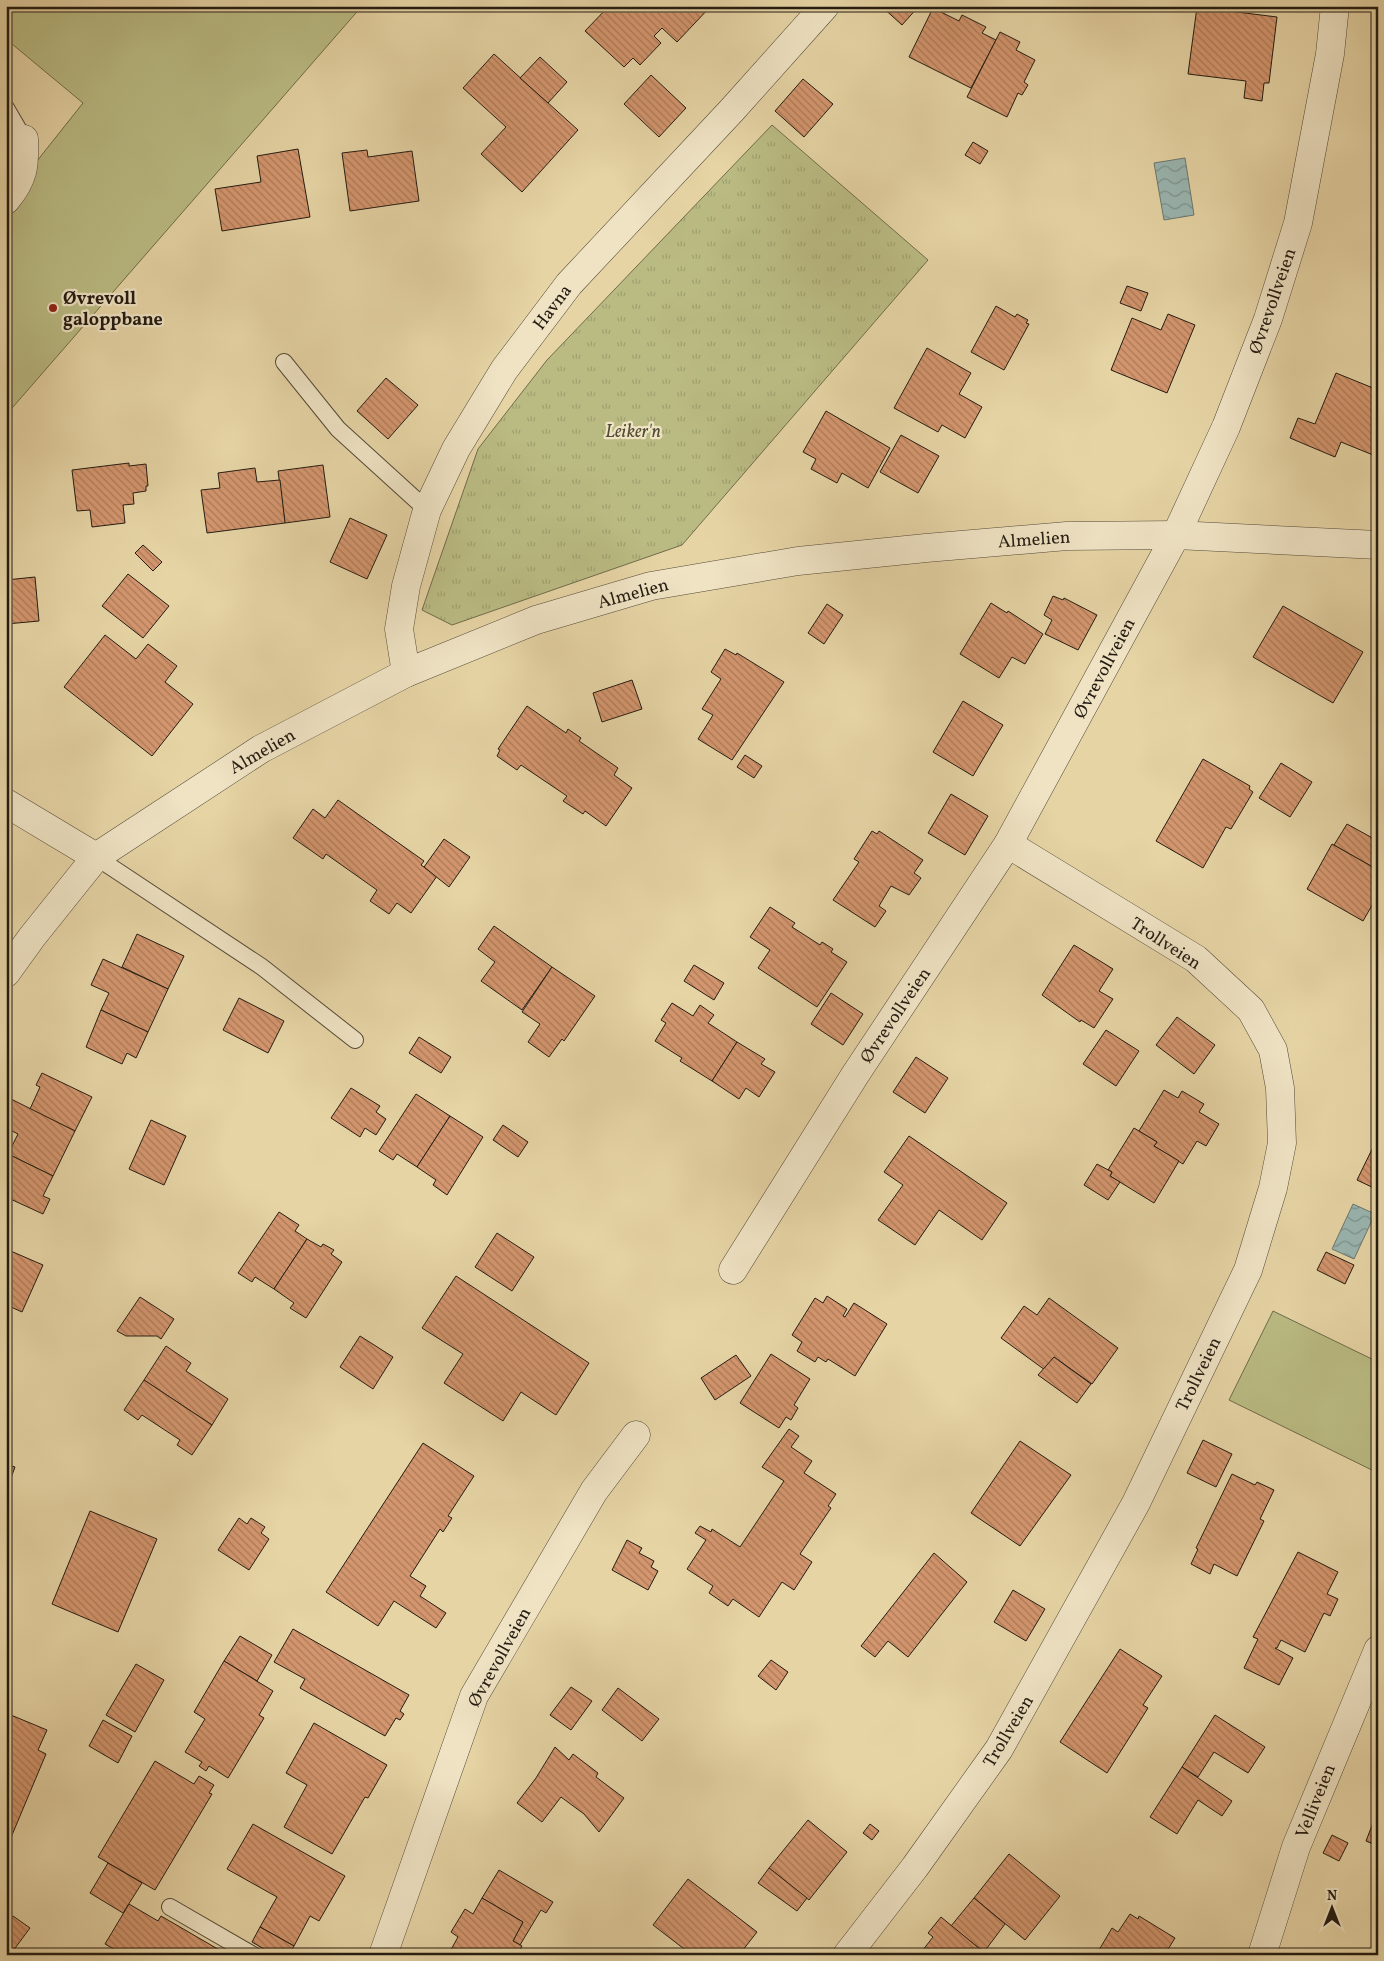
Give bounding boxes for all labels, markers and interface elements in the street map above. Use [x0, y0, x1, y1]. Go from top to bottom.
street label: Øvrevollveien [1244, 245, 1303, 358]
street label: Havna [528, 280, 579, 336]
place label: Øvrevoll galoppbane [63, 287, 163, 333]
marker: Øvrevoll galoppbane [47, 302, 59, 314]
park label: Leiker'n [605, 420, 661, 445]
street label: Almelien [997, 525, 1071, 555]
street label: Almelien [595, 573, 672, 616]
street label: Øvrevollveien [1068, 614, 1142, 723]
street label: Almelien [225, 723, 301, 781]
street label: Trollveien [1125, 912, 1206, 977]
street label: Øvrevollveien [855, 963, 938, 1069]
street label: Trollveien [1171, 1333, 1228, 1416]
street label: Øvrevollveien [463, 1603, 538, 1712]
street label: Trollveien [978, 1691, 1041, 1773]
street label: Velliveien [1290, 1761, 1343, 1842]
north arrow [1306, 1884, 1356, 1934]
text: N [1327, 1887, 1337, 1906]

